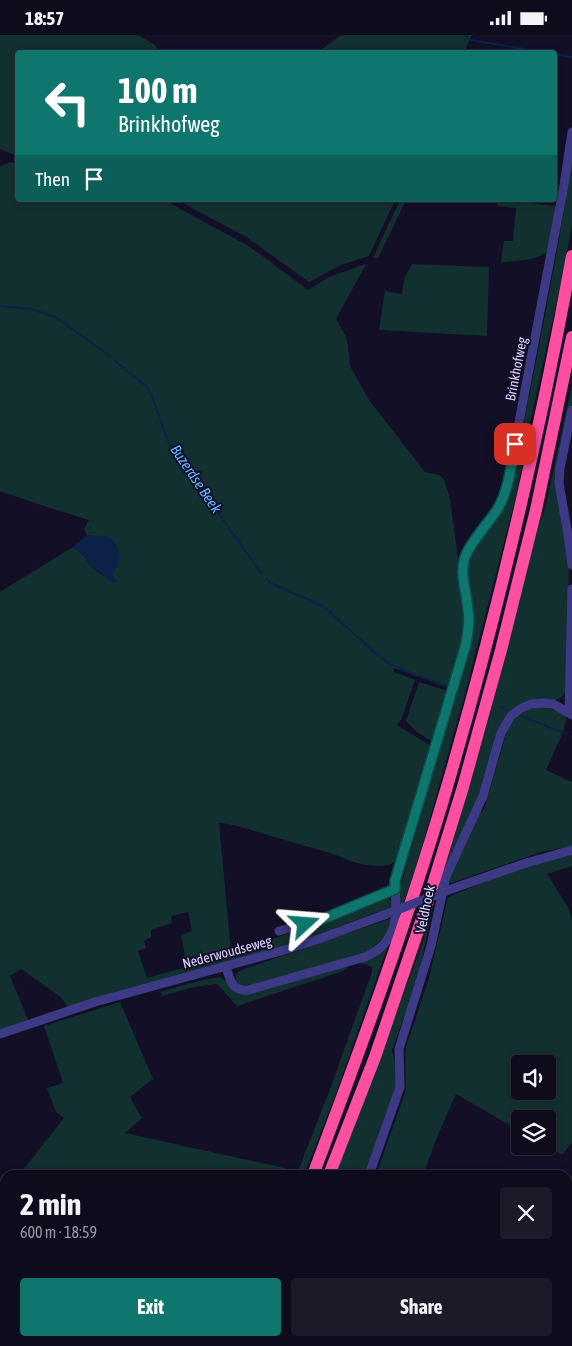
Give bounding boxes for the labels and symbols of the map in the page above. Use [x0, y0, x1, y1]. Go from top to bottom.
street label: Brinkhofweg [502, 336, 530, 402]
pin [494, 423, 536, 465]
water label: Buzerdse Beek [167, 441, 226, 516]
street label: Veldhoek [412, 883, 438, 935]
position arrow [278, 897, 330, 949]
street label: Nederwoudseweg [181, 932, 273, 972]

